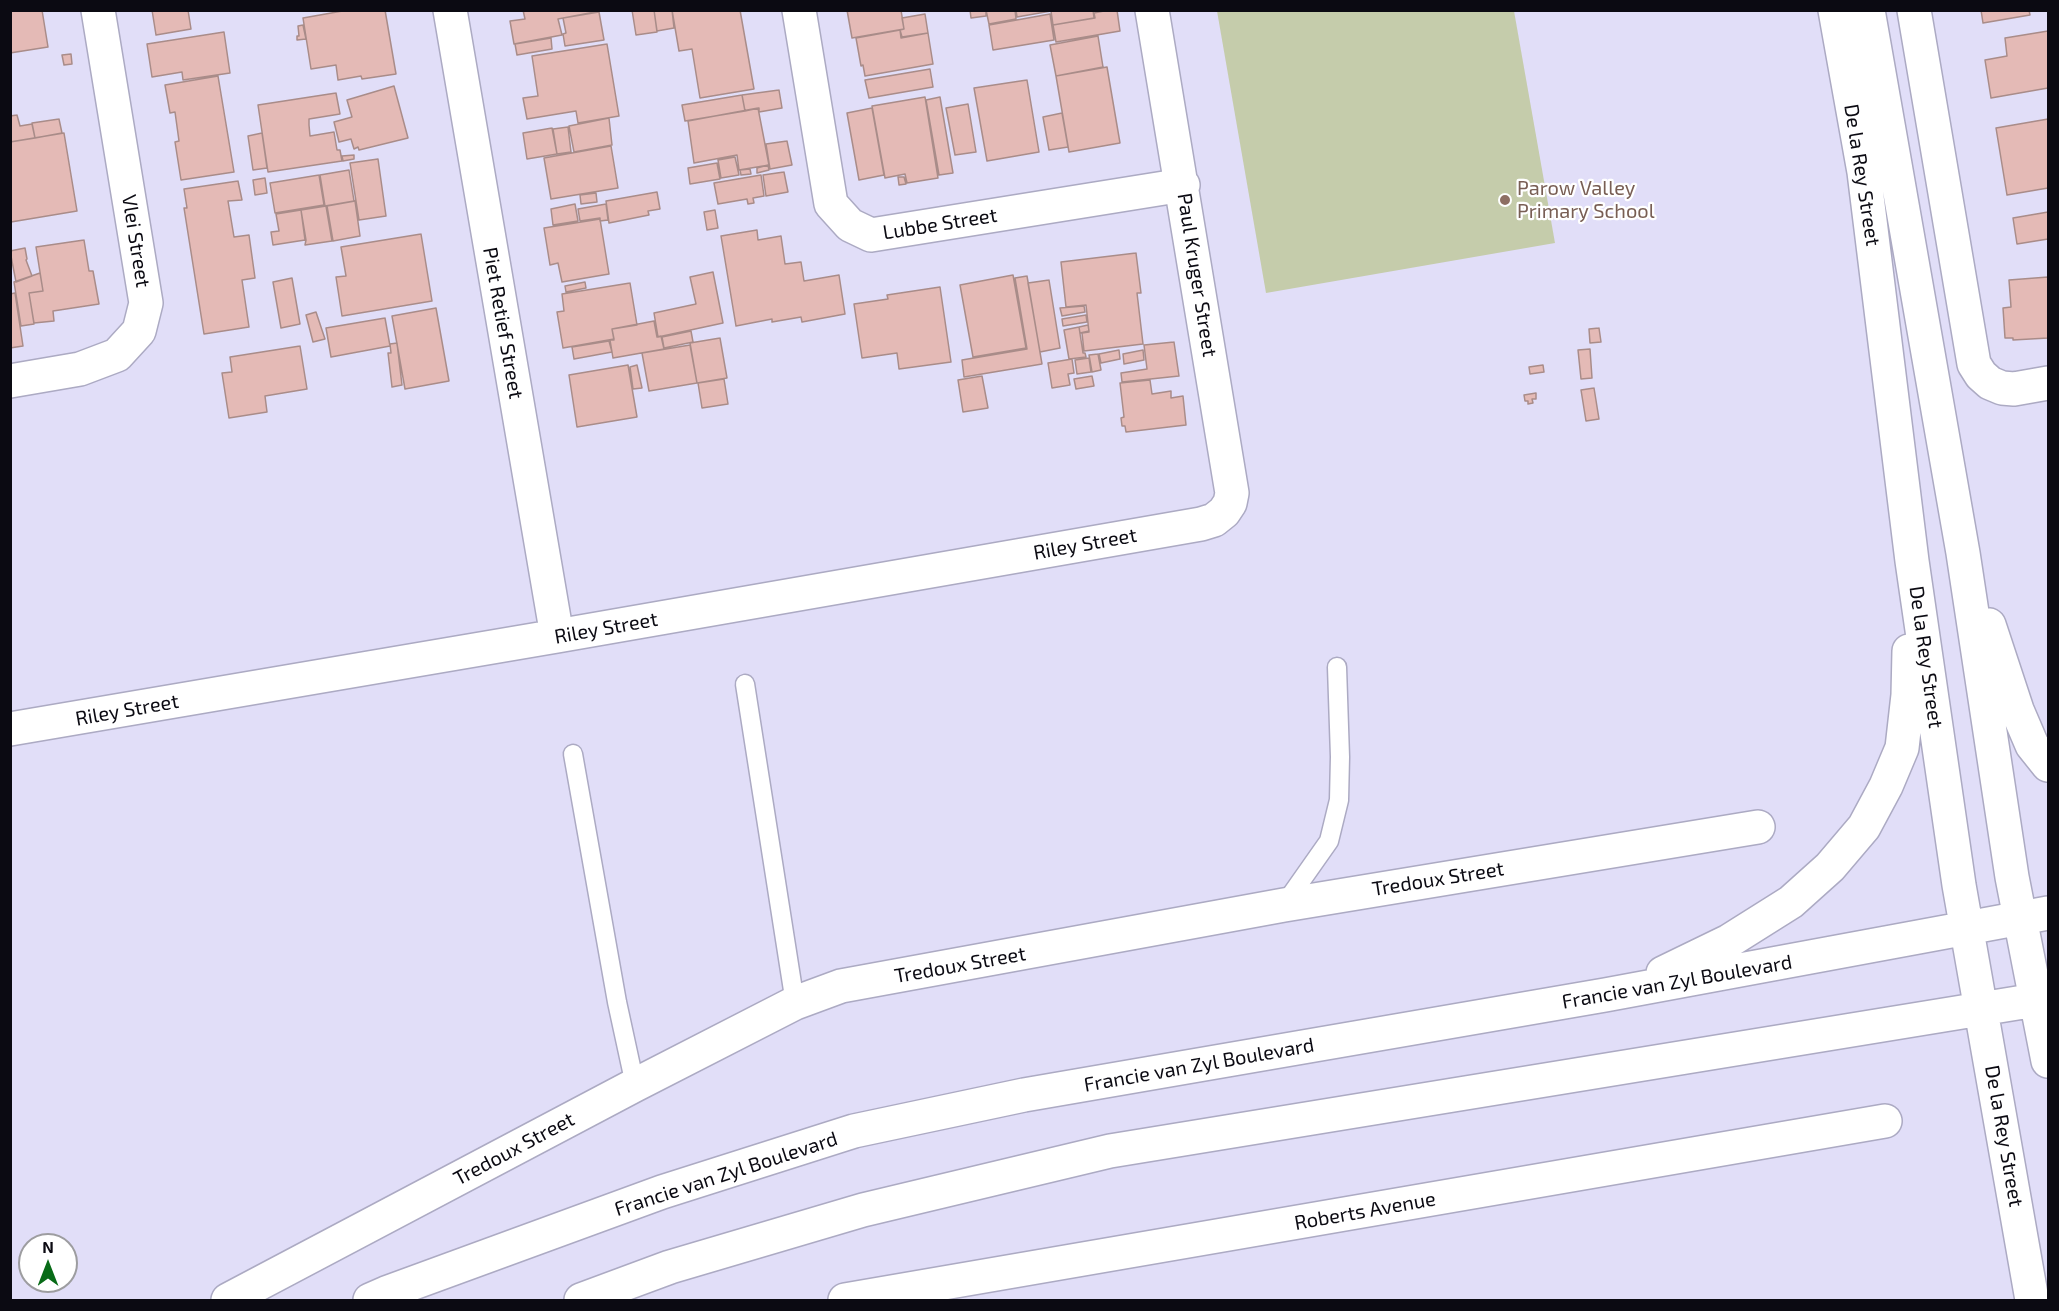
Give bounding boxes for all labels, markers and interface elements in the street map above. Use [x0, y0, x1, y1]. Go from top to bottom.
street label: De la Rey Street [1839, 102, 1885, 248]
place label: Parow Valley Primary School [1517, 176, 1655, 223]
street label: Paul Kruger Street [1172, 191, 1222, 359]
street label: Vlei Street [117, 193, 155, 289]
marker: Parow Valley Primary School [1498, 193, 1512, 207]
street label: Lubbe Street [881, 203, 999, 245]
street label: Piet Retief Street [478, 245, 528, 401]
street label: Riley Street [1031, 523, 1139, 565]
street label: De la Rey Street [1904, 584, 1948, 730]
street label: Riley Street [552, 607, 660, 649]
street label: Riley Street [73, 689, 181, 731]
street label: Tredoux Street [1370, 857, 1506, 901]
street label: Tredoux Street [892, 942, 1028, 988]
street label: Francie van Zyl Boulevard [1560, 950, 1794, 1014]
street label: Francie van Zyl Boulevard [1082, 1033, 1316, 1097]
street label: De la Rey Street [1980, 1063, 2028, 1209]
street label: Tredoux Street [450, 1107, 578, 1191]
street label: Francie van Zyl Boulevard [611, 1127, 841, 1221]
street label: Roberts Avenue [1292, 1187, 1438, 1235]
north arrow [18, 1233, 78, 1293]
text: N [42, 1237, 54, 1256]

